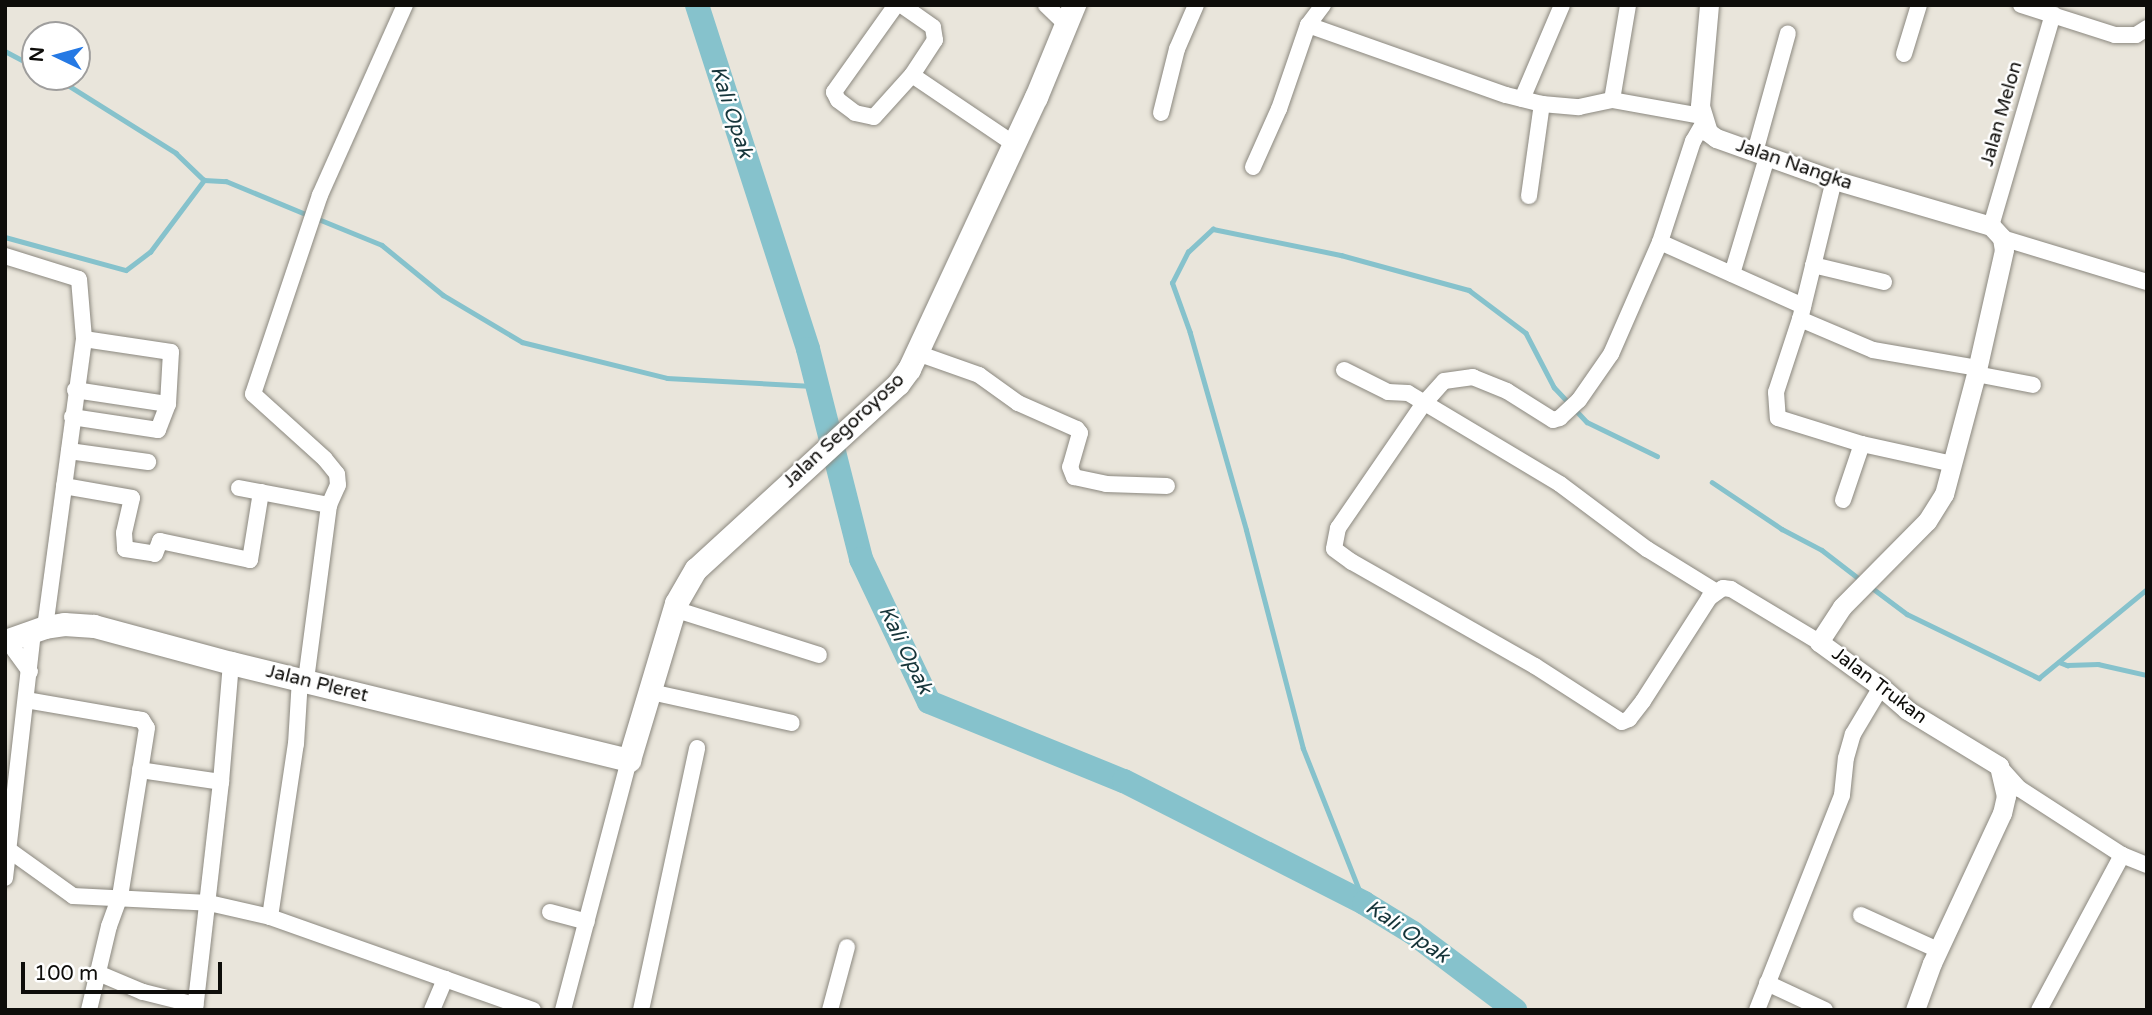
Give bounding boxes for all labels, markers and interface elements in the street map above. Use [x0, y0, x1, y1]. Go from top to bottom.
north arrow [21, 21, 91, 91]
text: N [25, 46, 49, 63]
street label: Jalan Melon [1976, 59, 2028, 169]
water label: Kali Opak [704, 63, 758, 161]
street label: Jalan Nangka [1733, 134, 1855, 196]
street label: Jalan Segoroyoso [778, 369, 910, 493]
water label: Kali Opak [873, 602, 937, 698]
street label: Jalan Trukan [1827, 643, 1931, 729]
street label: Jalan Pleret [263, 660, 371, 708]
water label: Kali Opak [1361, 895, 1453, 969]
scale bar [24, 948, 226, 992]
text: 100 m [34, 961, 98, 986]

